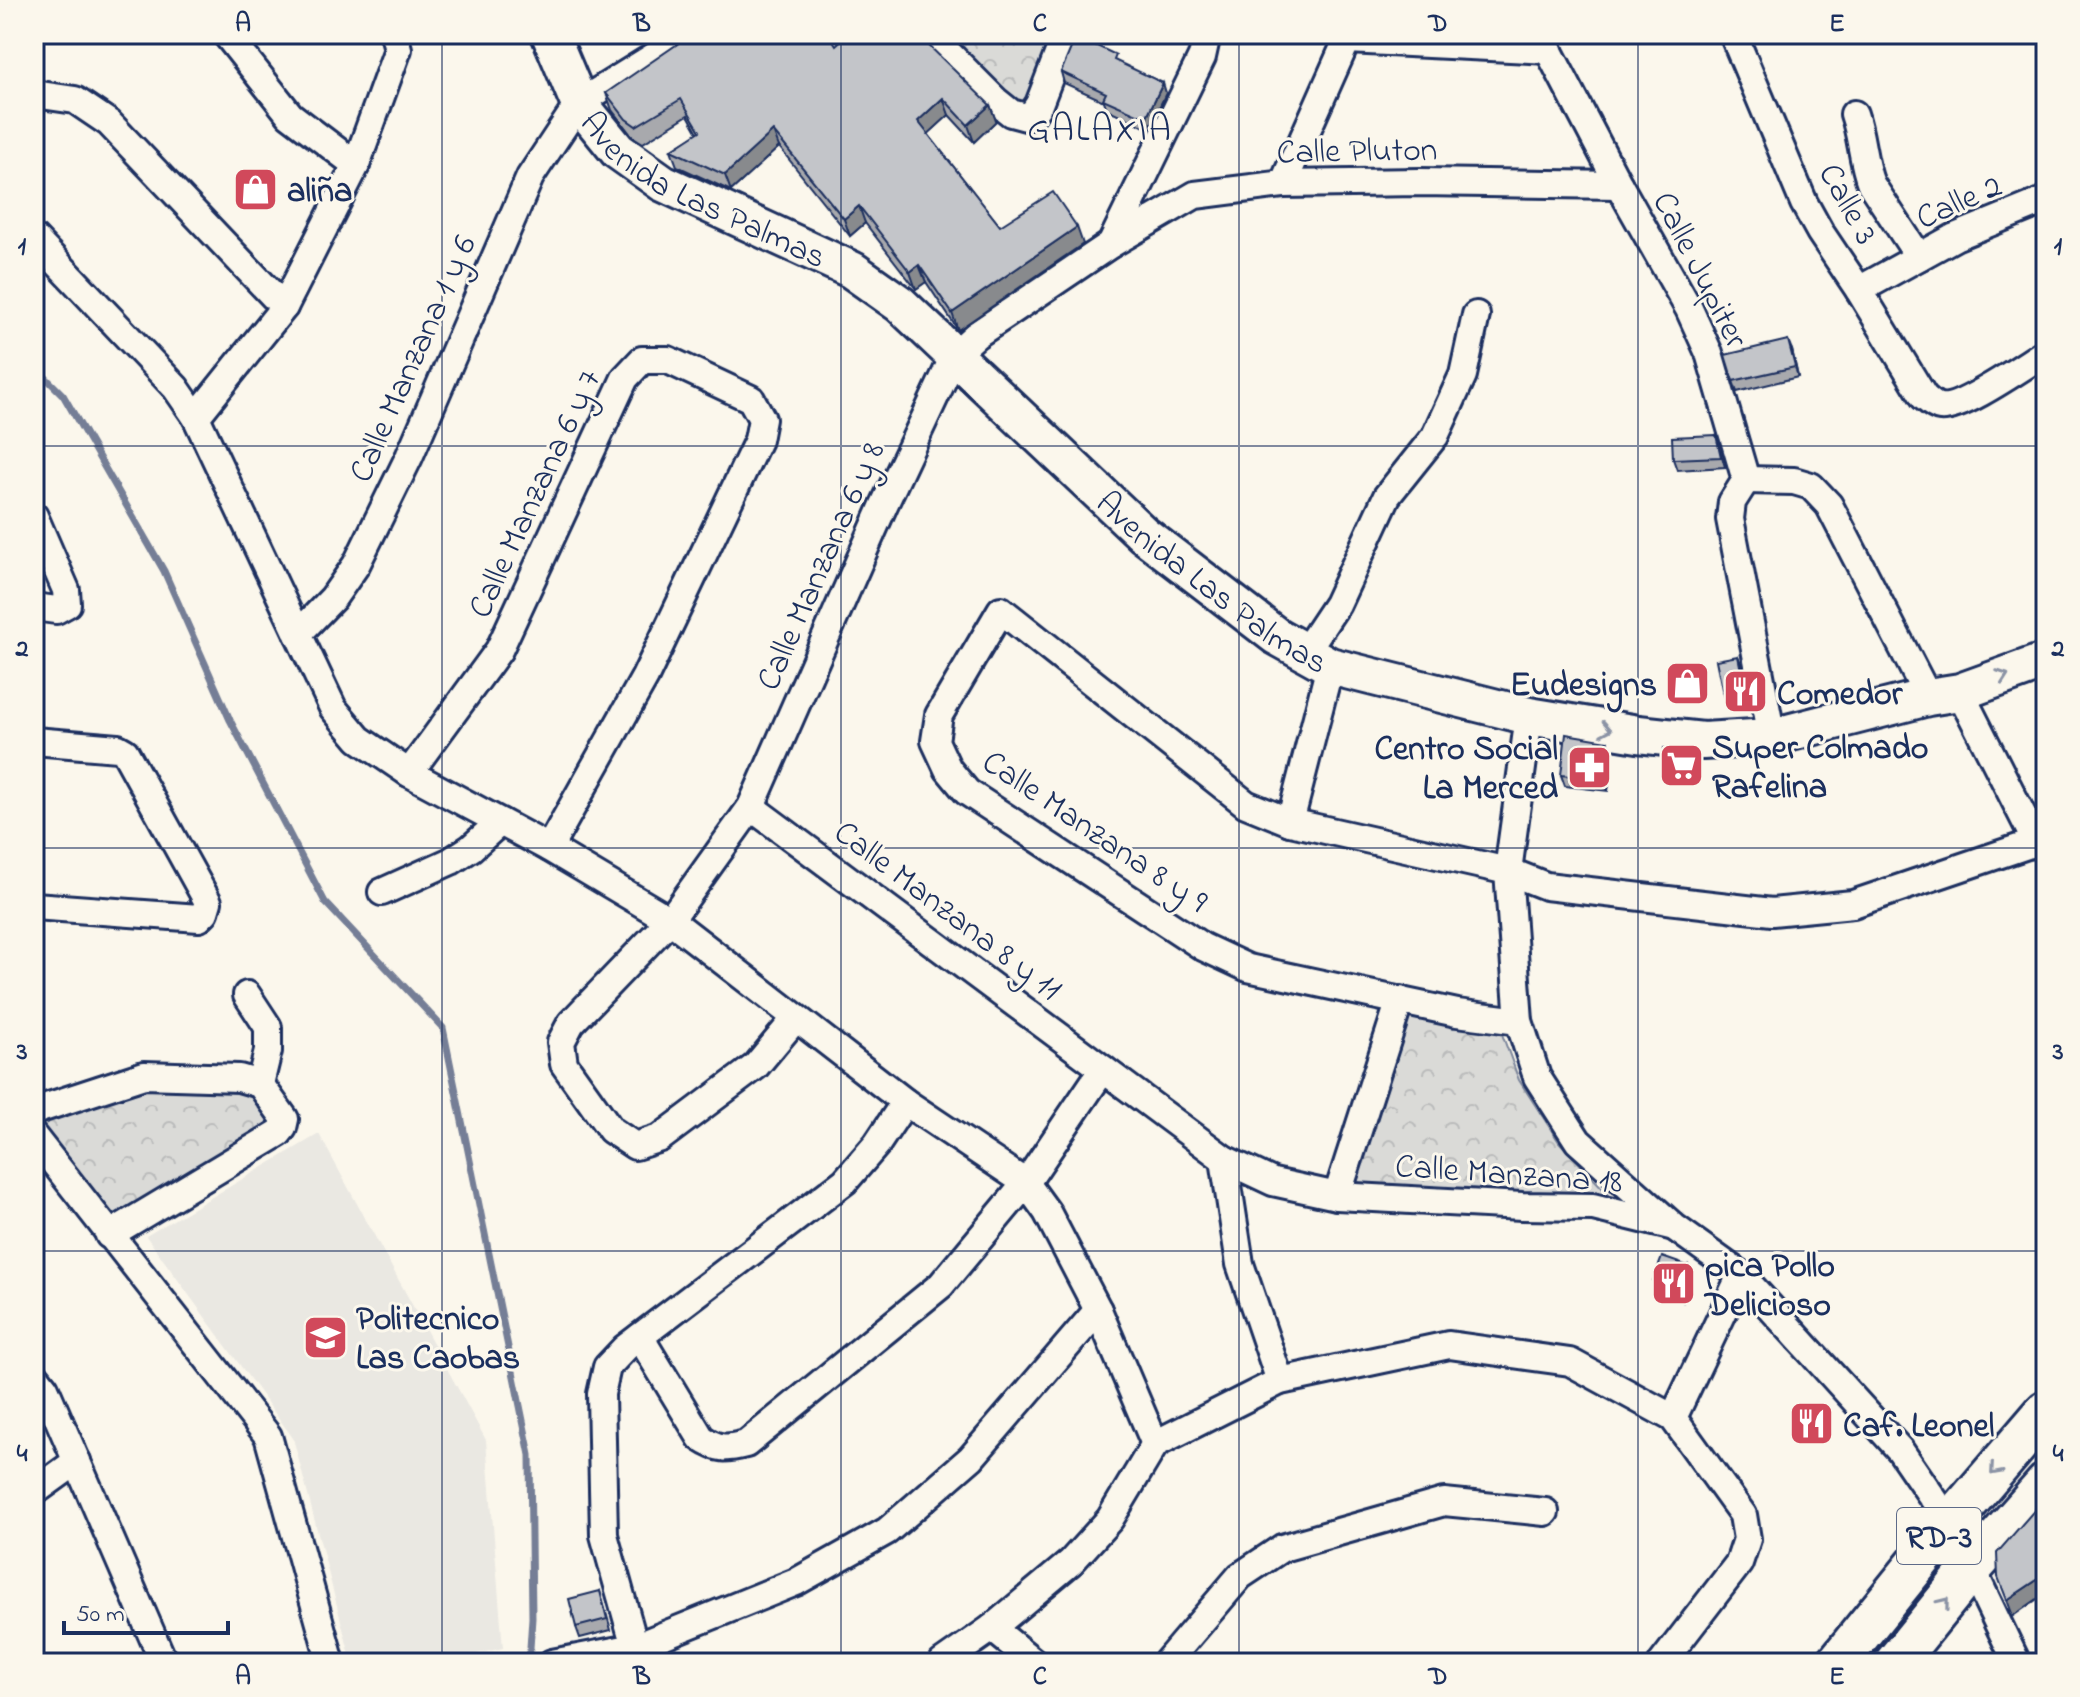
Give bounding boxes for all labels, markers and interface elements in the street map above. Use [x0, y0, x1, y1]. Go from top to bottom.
text: A [235, 6, 251, 44]
text: B [632, 6, 651, 44]
text: C [1033, 6, 1047, 44]
text: D [1427, 6, 1448, 44]
text: E [1829, 6, 1845, 44]
street label: Avenida Las Palmas [566, 102, 833, 284]
district label: GALAXIA [1027, 105, 1173, 158]
street label: Calle Pluton [1276, 127, 1438, 179]
street label: Calle 3 [1804, 155, 1889, 255]
street label: Calle 2 [1909, 163, 2010, 245]
shop icon: aliña [232, 165, 280, 213]
place label: aliña [287, 168, 352, 218]
street label: Calle Jupiter [1638, 184, 1759, 358]
street label: Calle Manzana 1 y 6 [338, 228, 492, 491]
text: 1 [18, 229, 27, 267]
text: 1 [2054, 229, 2063, 267]
street label: Calle Manzana 6 y 7 [457, 362, 616, 627]
street label: Calle Manzana 6 y 8 [745, 434, 900, 699]
street label: Avenida Las Palmas [1083, 481, 1336, 689]
text: 2 [15, 631, 29, 669]
text: 2 [2051, 631, 2065, 669]
shop icon: Eudesigns [1664, 659, 1712, 707]
place label: Eudesigns [1510, 662, 1657, 713]
restaurant icon: Comedor [1722, 668, 1770, 716]
one-way arrow [1995, 669, 2009, 686]
place label: Comedor [1777, 671, 1904, 721]
one-way arrow [1599, 720, 1613, 737]
place label: Super Colmado Rafelina [1712, 725, 1929, 814]
place label: Centro Social La Merced [1374, 726, 1558, 815]
street label: Calle Manzana 8 y 9 [971, 739, 1217, 928]
supermarket icon: Super Colmado Rafelina [1657, 742, 1705, 790]
pharmacy icon: Centro Social La Merced [1565, 743, 1613, 791]
street label: Calle Manzana 8 y 11 [822, 810, 1071, 1015]
text: 3 [16, 1034, 28, 1072]
text: 3 [2052, 1034, 2064, 1072]
street label: Calle Manzana 18 [1393, 1143, 1624, 1209]
place label: pica Pollo Delicioso [1703, 1243, 1835, 1332]
restaurant icon: pica Pollo Delicioso [1650, 1260, 1698, 1308]
place label: Politecnico Las Caobas [356, 1296, 520, 1385]
school or university icon: Politecnico Las Caobas [301, 1313, 349, 1361]
restaurant icon: Caf. Leonel [1788, 1400, 1836, 1448]
place label: Caf. Leonel [1843, 1403, 1994, 1453]
text: 4 [17, 1436, 28, 1474]
text: 4 [2053, 1436, 2064, 1474]
one-way arrow [1990, 1461, 2005, 1476]
road number: RD-3 [1897, 1508, 1981, 1564]
scale bar [64, 1585, 228, 1635]
one-way arrow [1934, 1597, 1949, 1612]
text: 50 m [76, 1598, 125, 1633]
text: A [235, 1659, 251, 1697]
text: B [632, 1659, 651, 1697]
text: C [1033, 1659, 1047, 1697]
text: D [1427, 1659, 1448, 1697]
text: E [1829, 1659, 1845, 1697]

